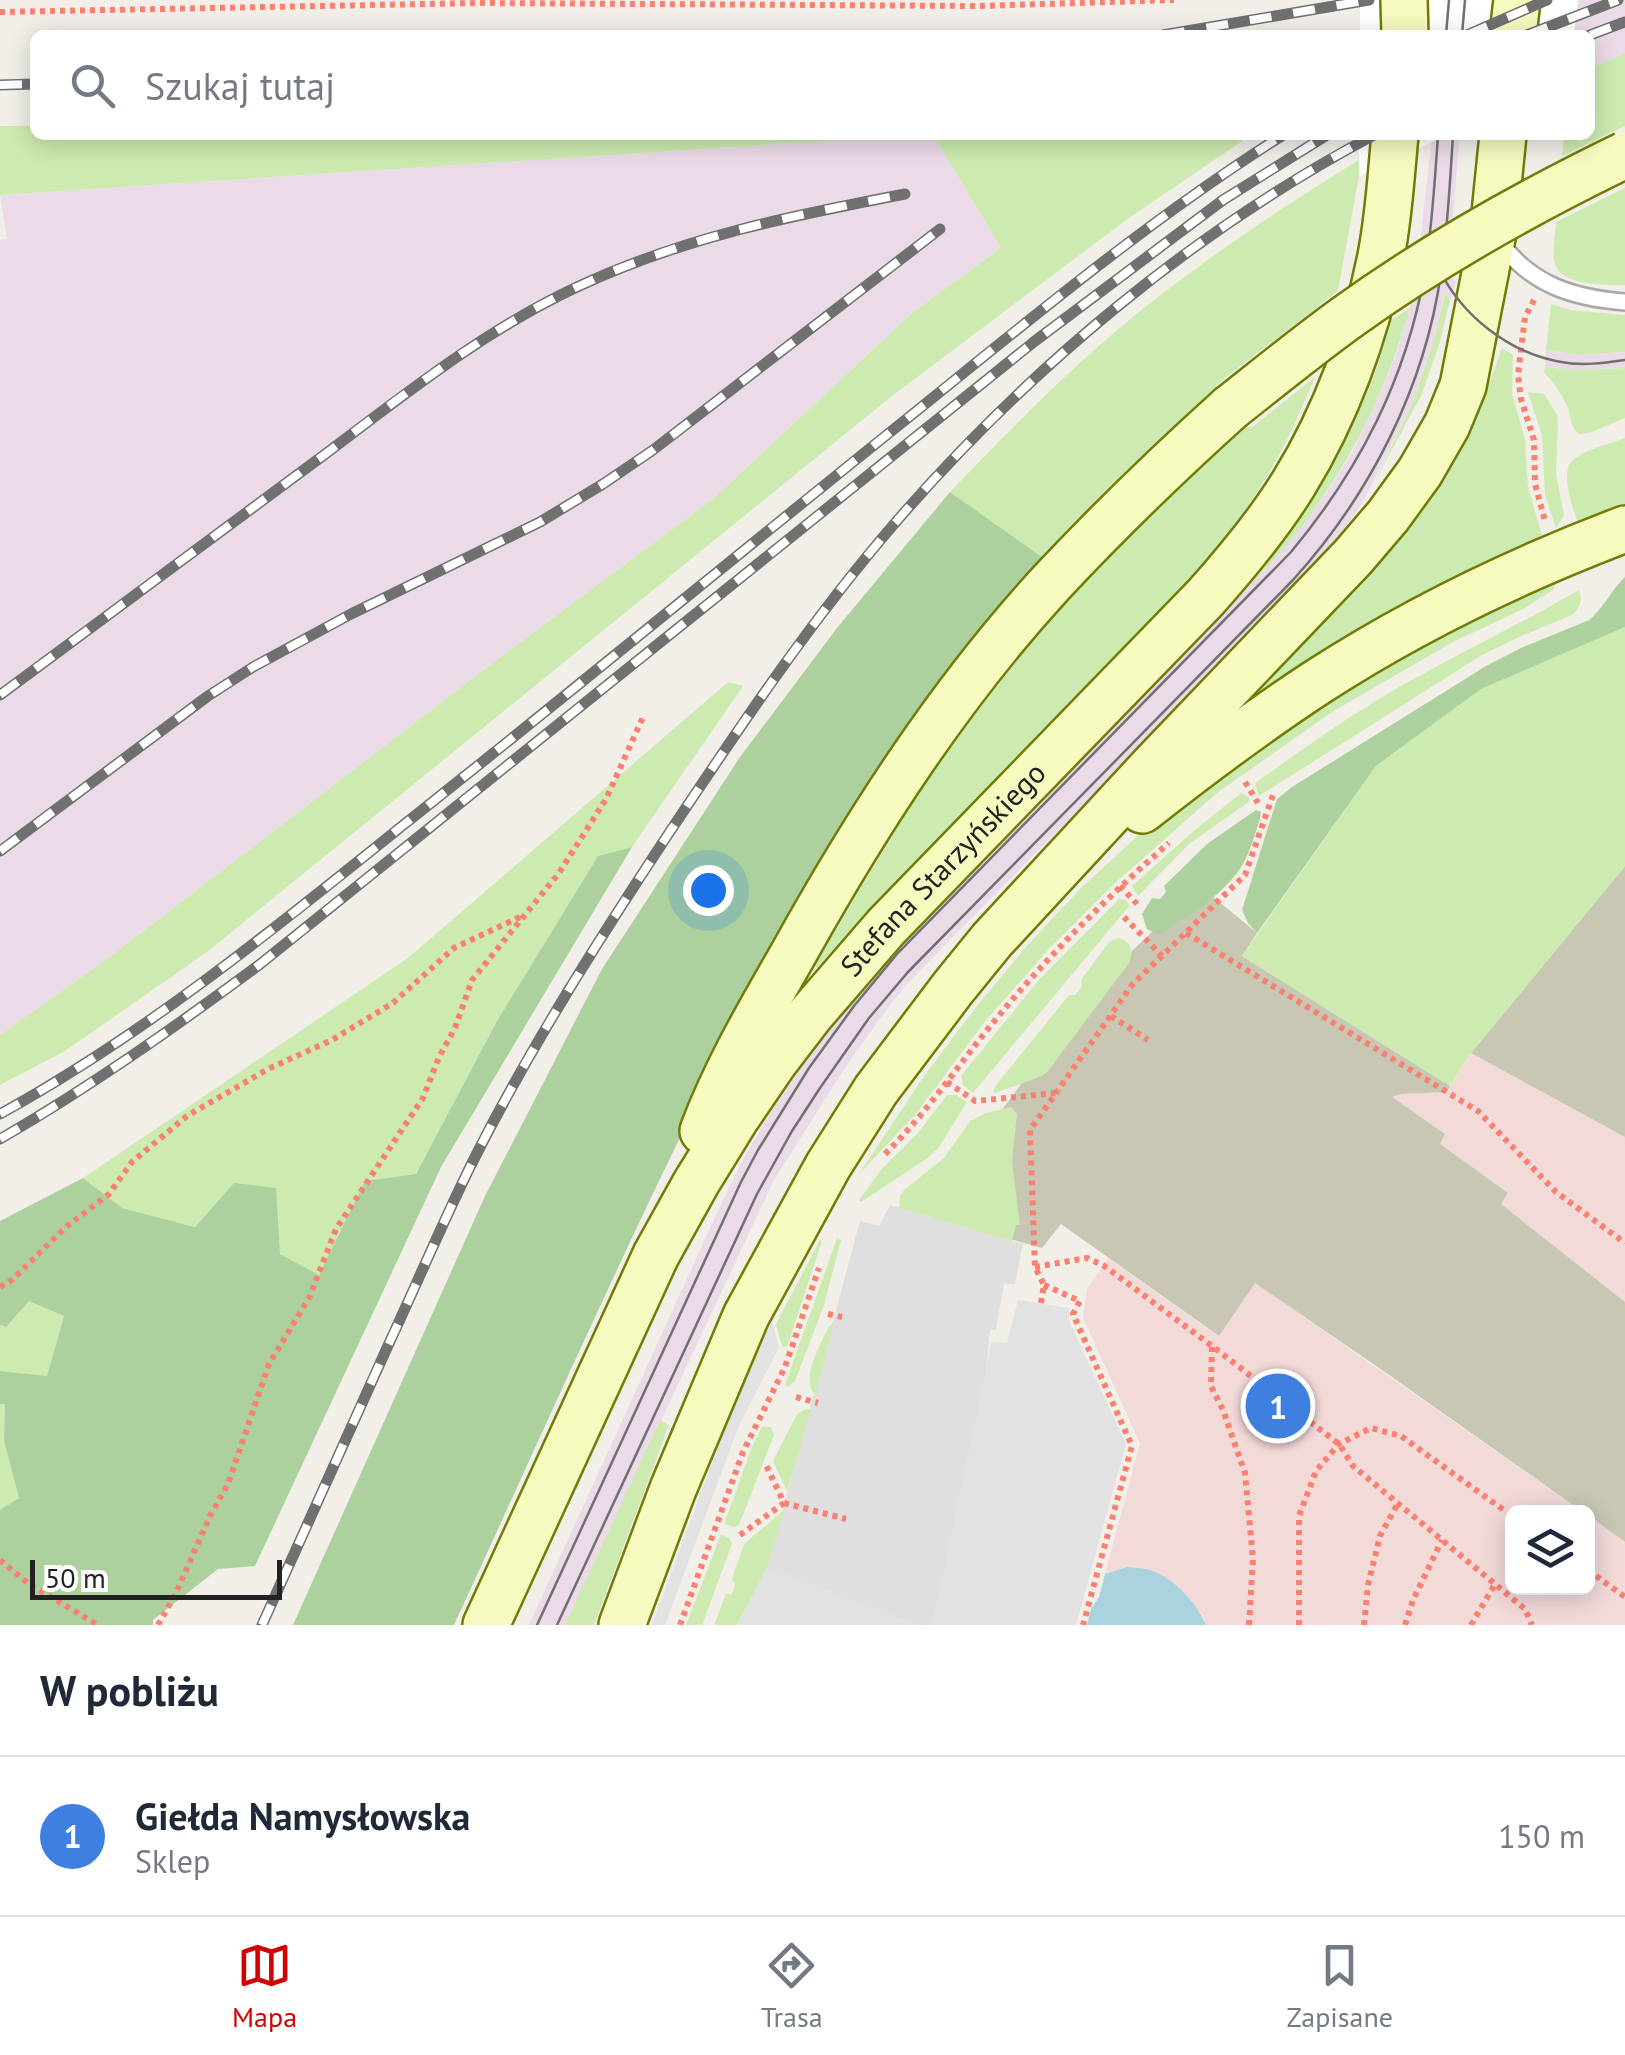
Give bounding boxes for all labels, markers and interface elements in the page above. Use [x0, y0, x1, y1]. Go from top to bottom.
search box [30, 30, 1595, 140]
icon: search [65, 58, 120, 113]
text: Szukaj tutaj [145, 61, 335, 110]
street label: Stefana Starzyńskiego [831, 753, 1053, 984]
your location [683, 865, 734, 916]
pin: 1 [1246, 1368, 1310, 1444]
map controls [1505, 1505, 1595, 1595]
button: layers [1505, 1505, 1595, 1595]
scale bar [30, 1555, 282, 1600]
text: 50 m [45, 1559, 106, 1596]
text: W pobliżu [40, 1663, 219, 1718]
text: Giełda Namysłowska [135, 1791, 470, 1840]
text: 1 [63, 1815, 82, 1857]
text: 150 m [1498, 1815, 1585, 1857]
text: Sklep [135, 1840, 210, 1882]
tab: Mapa [232, 1938, 297, 2035]
tab: Trasa [761, 1938, 823, 2035]
tab: Zapisane [1287, 1938, 1393, 2035]

